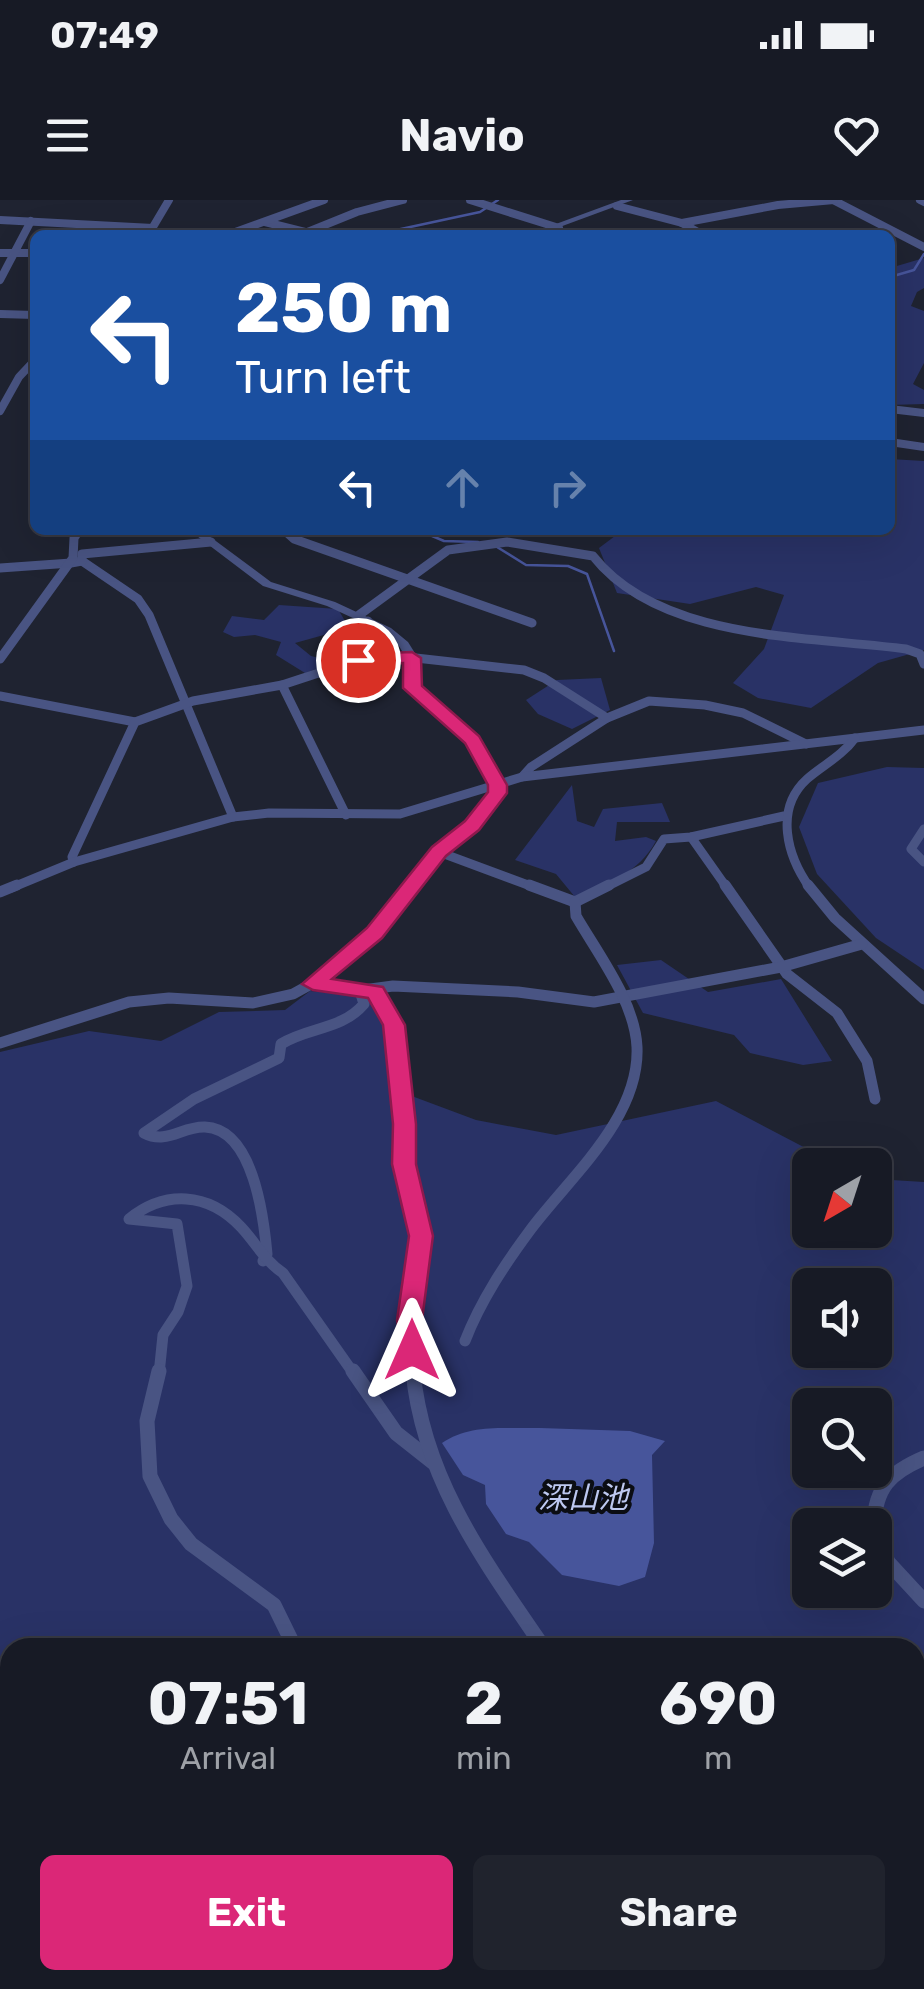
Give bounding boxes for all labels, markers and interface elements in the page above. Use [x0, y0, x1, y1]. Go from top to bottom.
text: 07:49 [50, 12, 159, 58]
icon: menu [40, 108, 95, 163]
icon: heart [829, 108, 884, 163]
text: Navio [399, 109, 525, 162]
text: 250 m [235, 267, 452, 350]
icon: left [70, 270, 200, 400]
text: Turn left [235, 351, 411, 404]
icon: left [330, 460, 385, 515]
icon: ahead [435, 460, 490, 515]
icon: right [540, 460, 595, 515]
pin [316, 618, 401, 703]
icon: arrive [331, 633, 386, 688]
north arrow [792, 1148, 892, 1248]
map controls [792, 1148, 892, 1608]
button: sound [792, 1268, 892, 1368]
position arrow [360, 1298, 464, 1402]
button: search [792, 1388, 892, 1488]
water label: 深山池 [538, 1480, 631, 1516]
button: layers [792, 1508, 892, 1608]
text: 07:51 [148, 1668, 308, 1739]
text: 2 [464, 1668, 503, 1739]
text: 690 [659, 1668, 777, 1739]
text: Arrival [180, 1739, 276, 1777]
text: min [456, 1739, 512, 1777]
text: m [704, 1739, 732, 1777]
button: Exit [40, 1855, 453, 1970]
button: Share [473, 1855, 885, 1970]

